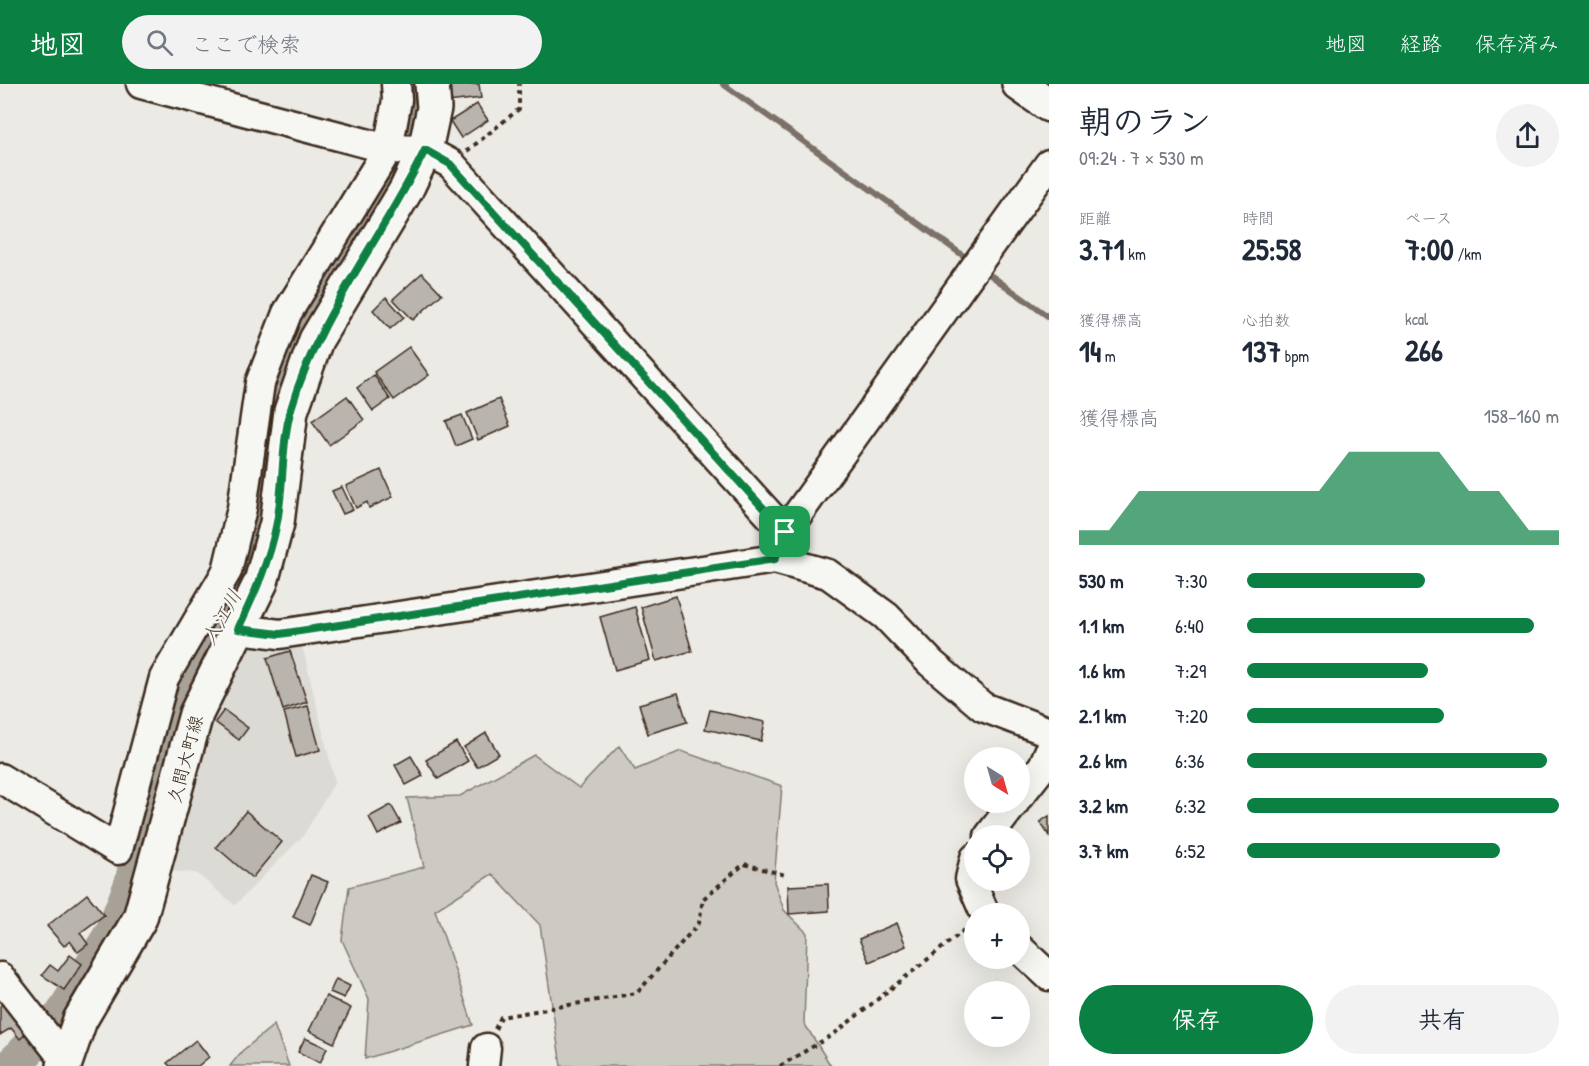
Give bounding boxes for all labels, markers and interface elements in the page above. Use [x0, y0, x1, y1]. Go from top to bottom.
search box [122, 15, 542, 69]
text: 地図 [30, 25, 86, 63]
icon: search [143, 26, 176, 59]
text: ここで検索 [191, 29, 301, 59]
text: 地図 [1325, 29, 1367, 58]
text: 経路 [1400, 29, 1442, 58]
text: 保存済み [1475, 29, 1559, 58]
text: 朝のラン [1079, 99, 1211, 143]
button: share [1496, 104, 1559, 167]
text: 09:24 · 7 × 530 m [1079, 144, 1203, 171]
text: 距離 [1079, 207, 1111, 229]
text: 時間 [1242, 207, 1274, 229]
text: ペース [1405, 207, 1452, 229]
text: 3.71 [1079, 229, 1125, 269]
text: 25:58 [1242, 229, 1301, 269]
text: 7:00 [1405, 229, 1454, 269]
text: km [1125, 243, 1146, 265]
text: /km [1454, 243, 1482, 265]
text: kcal [1405, 308, 1428, 330]
text: 獲得標高 [1079, 309, 1143, 331]
text: 心拍数 [1242, 309, 1290, 331]
text: 266 [1405, 330, 1443, 370]
text: 14 [1079, 331, 1101, 371]
text: 137 [1242, 331, 1281, 371]
text: m [1101, 345, 1116, 367]
text: bpm [1281, 345, 1309, 367]
text: 158–160 m [1484, 402, 1559, 429]
text: 獲得標高 [1079, 404, 1159, 431]
pin [759, 506, 810, 557]
icon: arrive [768, 515, 801, 548]
text: 530 m [1079, 567, 1124, 594]
text: 7:30 [1175, 567, 1207, 594]
water label: 入江川 [195, 584, 247, 650]
text: 1.1 km [1079, 612, 1124, 639]
text: 6:40 [1175, 612, 1204, 639]
text: 1.6 km [1079, 657, 1125, 684]
text: 7:29 [1175, 657, 1206, 684]
text: 2.1 km [1079, 702, 1126, 729]
text: 7:20 [1175, 702, 1208, 729]
street label: 久間大町線 [161, 712, 209, 806]
north arrow [964, 747, 1030, 813]
map controls [964, 747, 1030, 1047]
text: 2.6 km [1079, 747, 1127, 774]
text: 6:36 [1175, 747, 1205, 774]
text: 3.2 km [1079, 792, 1128, 819]
text: 6:32 [1175, 792, 1206, 819]
button: locate [964, 825, 1030, 891]
text: 3.7 km [1079, 837, 1129, 864]
text: 6:52 [1175, 837, 1205, 864]
button: + [964, 903, 1030, 969]
button: − [964, 981, 1030, 1047]
button: 保存 [1079, 985, 1313, 1054]
button: 共有 [1325, 985, 1559, 1054]

